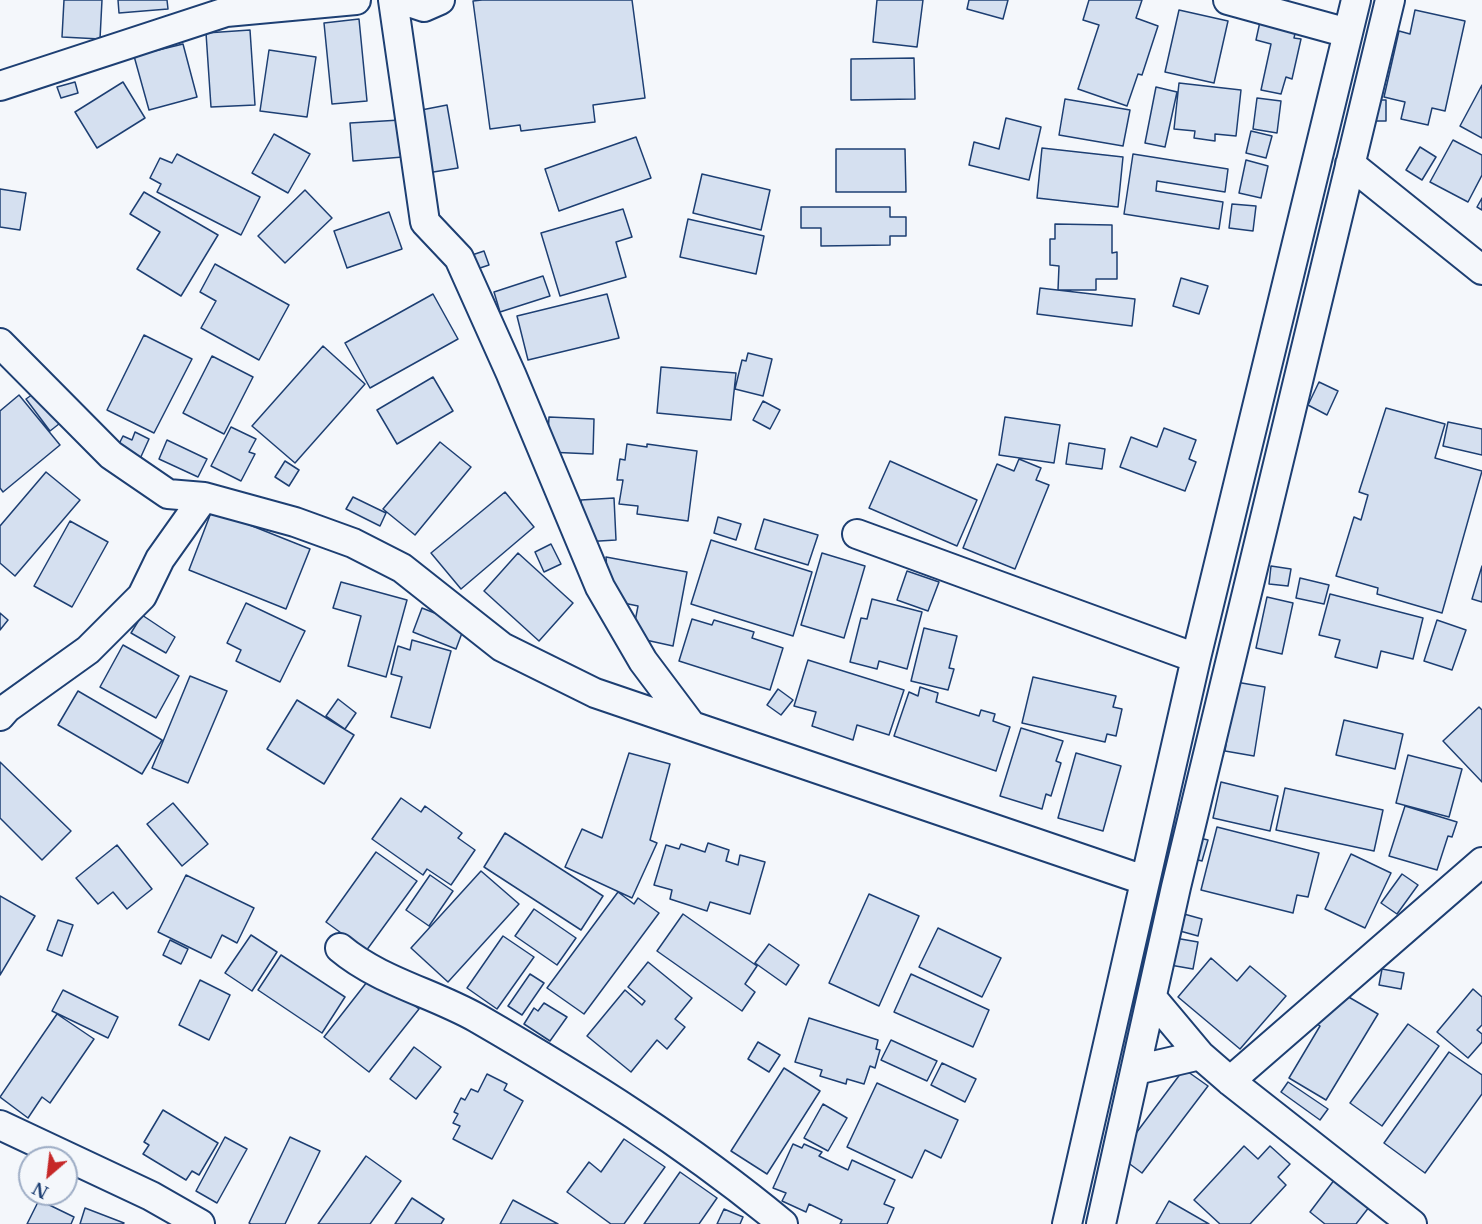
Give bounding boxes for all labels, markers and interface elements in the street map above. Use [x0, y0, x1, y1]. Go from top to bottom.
north arrow [18, 1146, 78, 1206]
text: N [29, 1178, 52, 1202]

